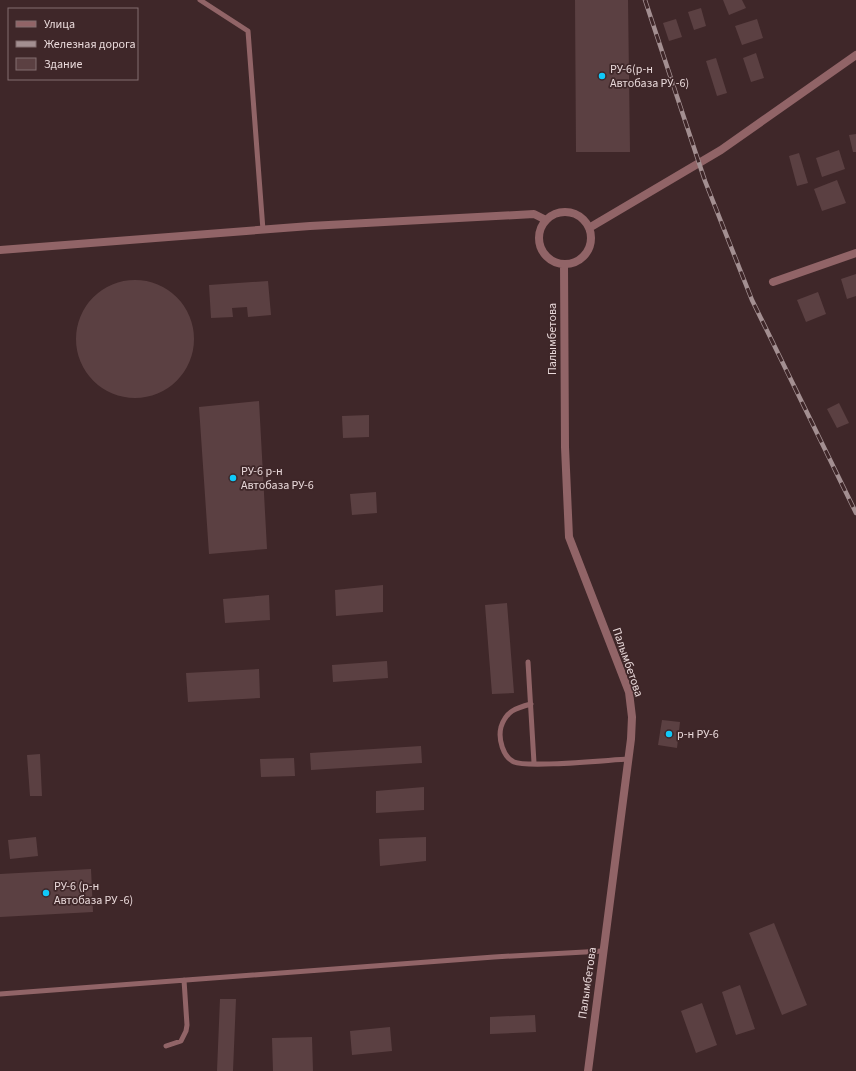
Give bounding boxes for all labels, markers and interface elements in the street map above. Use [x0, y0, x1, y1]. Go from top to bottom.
legend [8, 8, 138, 80]
text: Улица [44, 16, 75, 33]
text: Железная дорога [44, 36, 136, 53]
text: Здание [44, 56, 83, 73]
place label: РУ-6(р-н Автобаза РУ -6) [610, 61, 689, 92]
marker: РУ-6(р-н Автобаза РУ -6) [597, 71, 607, 81]
street label: Палымбетова [544, 303, 561, 375]
place label: РУ-6 р-н Автобаза РУ-6 [241, 463, 314, 494]
marker: РУ-6 р-н Автобаза РУ-6 [228, 473, 238, 483]
street label: Палымбетова [608, 625, 647, 699]
place label: р-н РУ-6 [677, 726, 719, 743]
marker: р-н РУ-6 [664, 729, 674, 739]
place label: РУ-6 (р-н Автобаза РУ -6) [54, 878, 133, 909]
marker: РУ-6 (р-н Автобаза РУ -6) [41, 888, 51, 898]
street label: Палымбетова [574, 946, 601, 1020]

